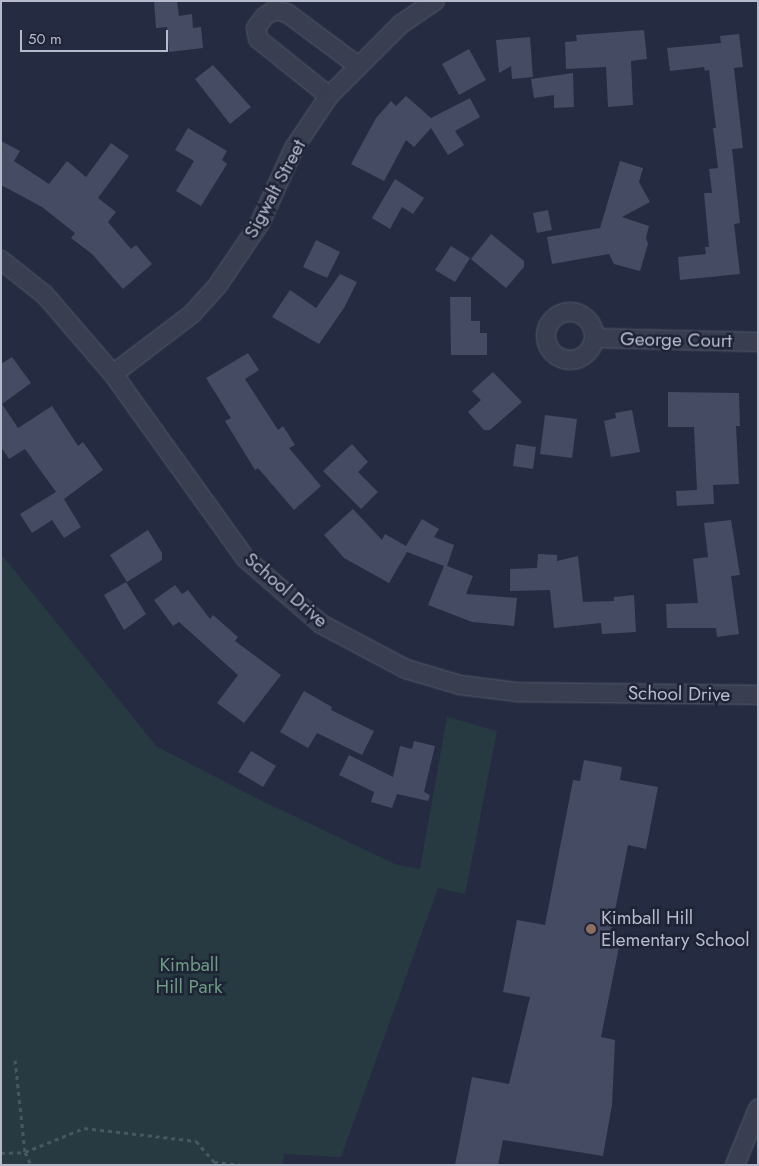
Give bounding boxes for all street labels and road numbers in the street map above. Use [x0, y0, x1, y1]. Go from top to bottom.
street label: Sigwalt Street [240, 136, 310, 242]
street label: George Court [620, 328, 732, 352]
street label: School Drive [240, 548, 332, 632]
street label: School Drive [628, 682, 730, 706]

